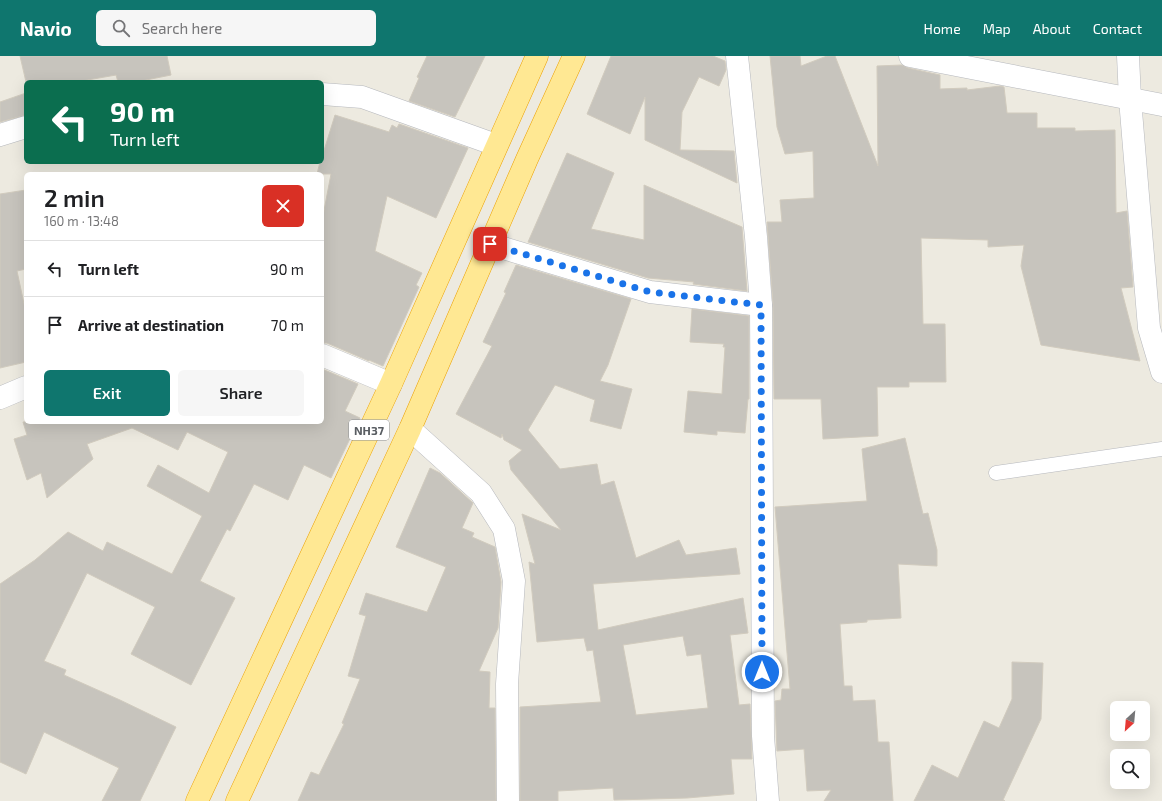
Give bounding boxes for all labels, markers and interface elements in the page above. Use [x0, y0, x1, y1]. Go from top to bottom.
search box [96, 10, 376, 46]
text: Navio [20, 17, 72, 40]
icon: search [110, 17, 132, 39]
text: Search here [142, 19, 222, 37]
text: Home [924, 20, 961, 37]
text: Map [983, 20, 1011, 37]
text: About [1033, 20, 1071, 37]
text: Contact [1093, 20, 1142, 37]
text: 90 m [110, 94, 175, 128]
icon: left [44, 96, 96, 148]
text: Turn left [110, 128, 180, 150]
text: 2 min [44, 183, 105, 212]
button: close [262, 185, 304, 227]
text: 160 m · 13:48 [44, 213, 119, 229]
pin [473, 227, 507, 261]
icon: arrive [479, 233, 501, 255]
icon: left [44, 258, 66, 280]
text: Turn left [78, 260, 139, 278]
text: 90 m [270, 260, 304, 278]
icon: arrive [44, 314, 66, 336]
text: Arrive at destination [78, 316, 224, 334]
text: 70 m [271, 316, 304, 334]
button: Exit [44, 370, 170, 416]
button: Share [178, 370, 304, 416]
road number: NH37 [349, 420, 389, 440]
position arrow [741, 651, 783, 693]
north arrow [1110, 701, 1150, 741]
map controls [1110, 701, 1150, 789]
button: search [1110, 749, 1150, 789]

